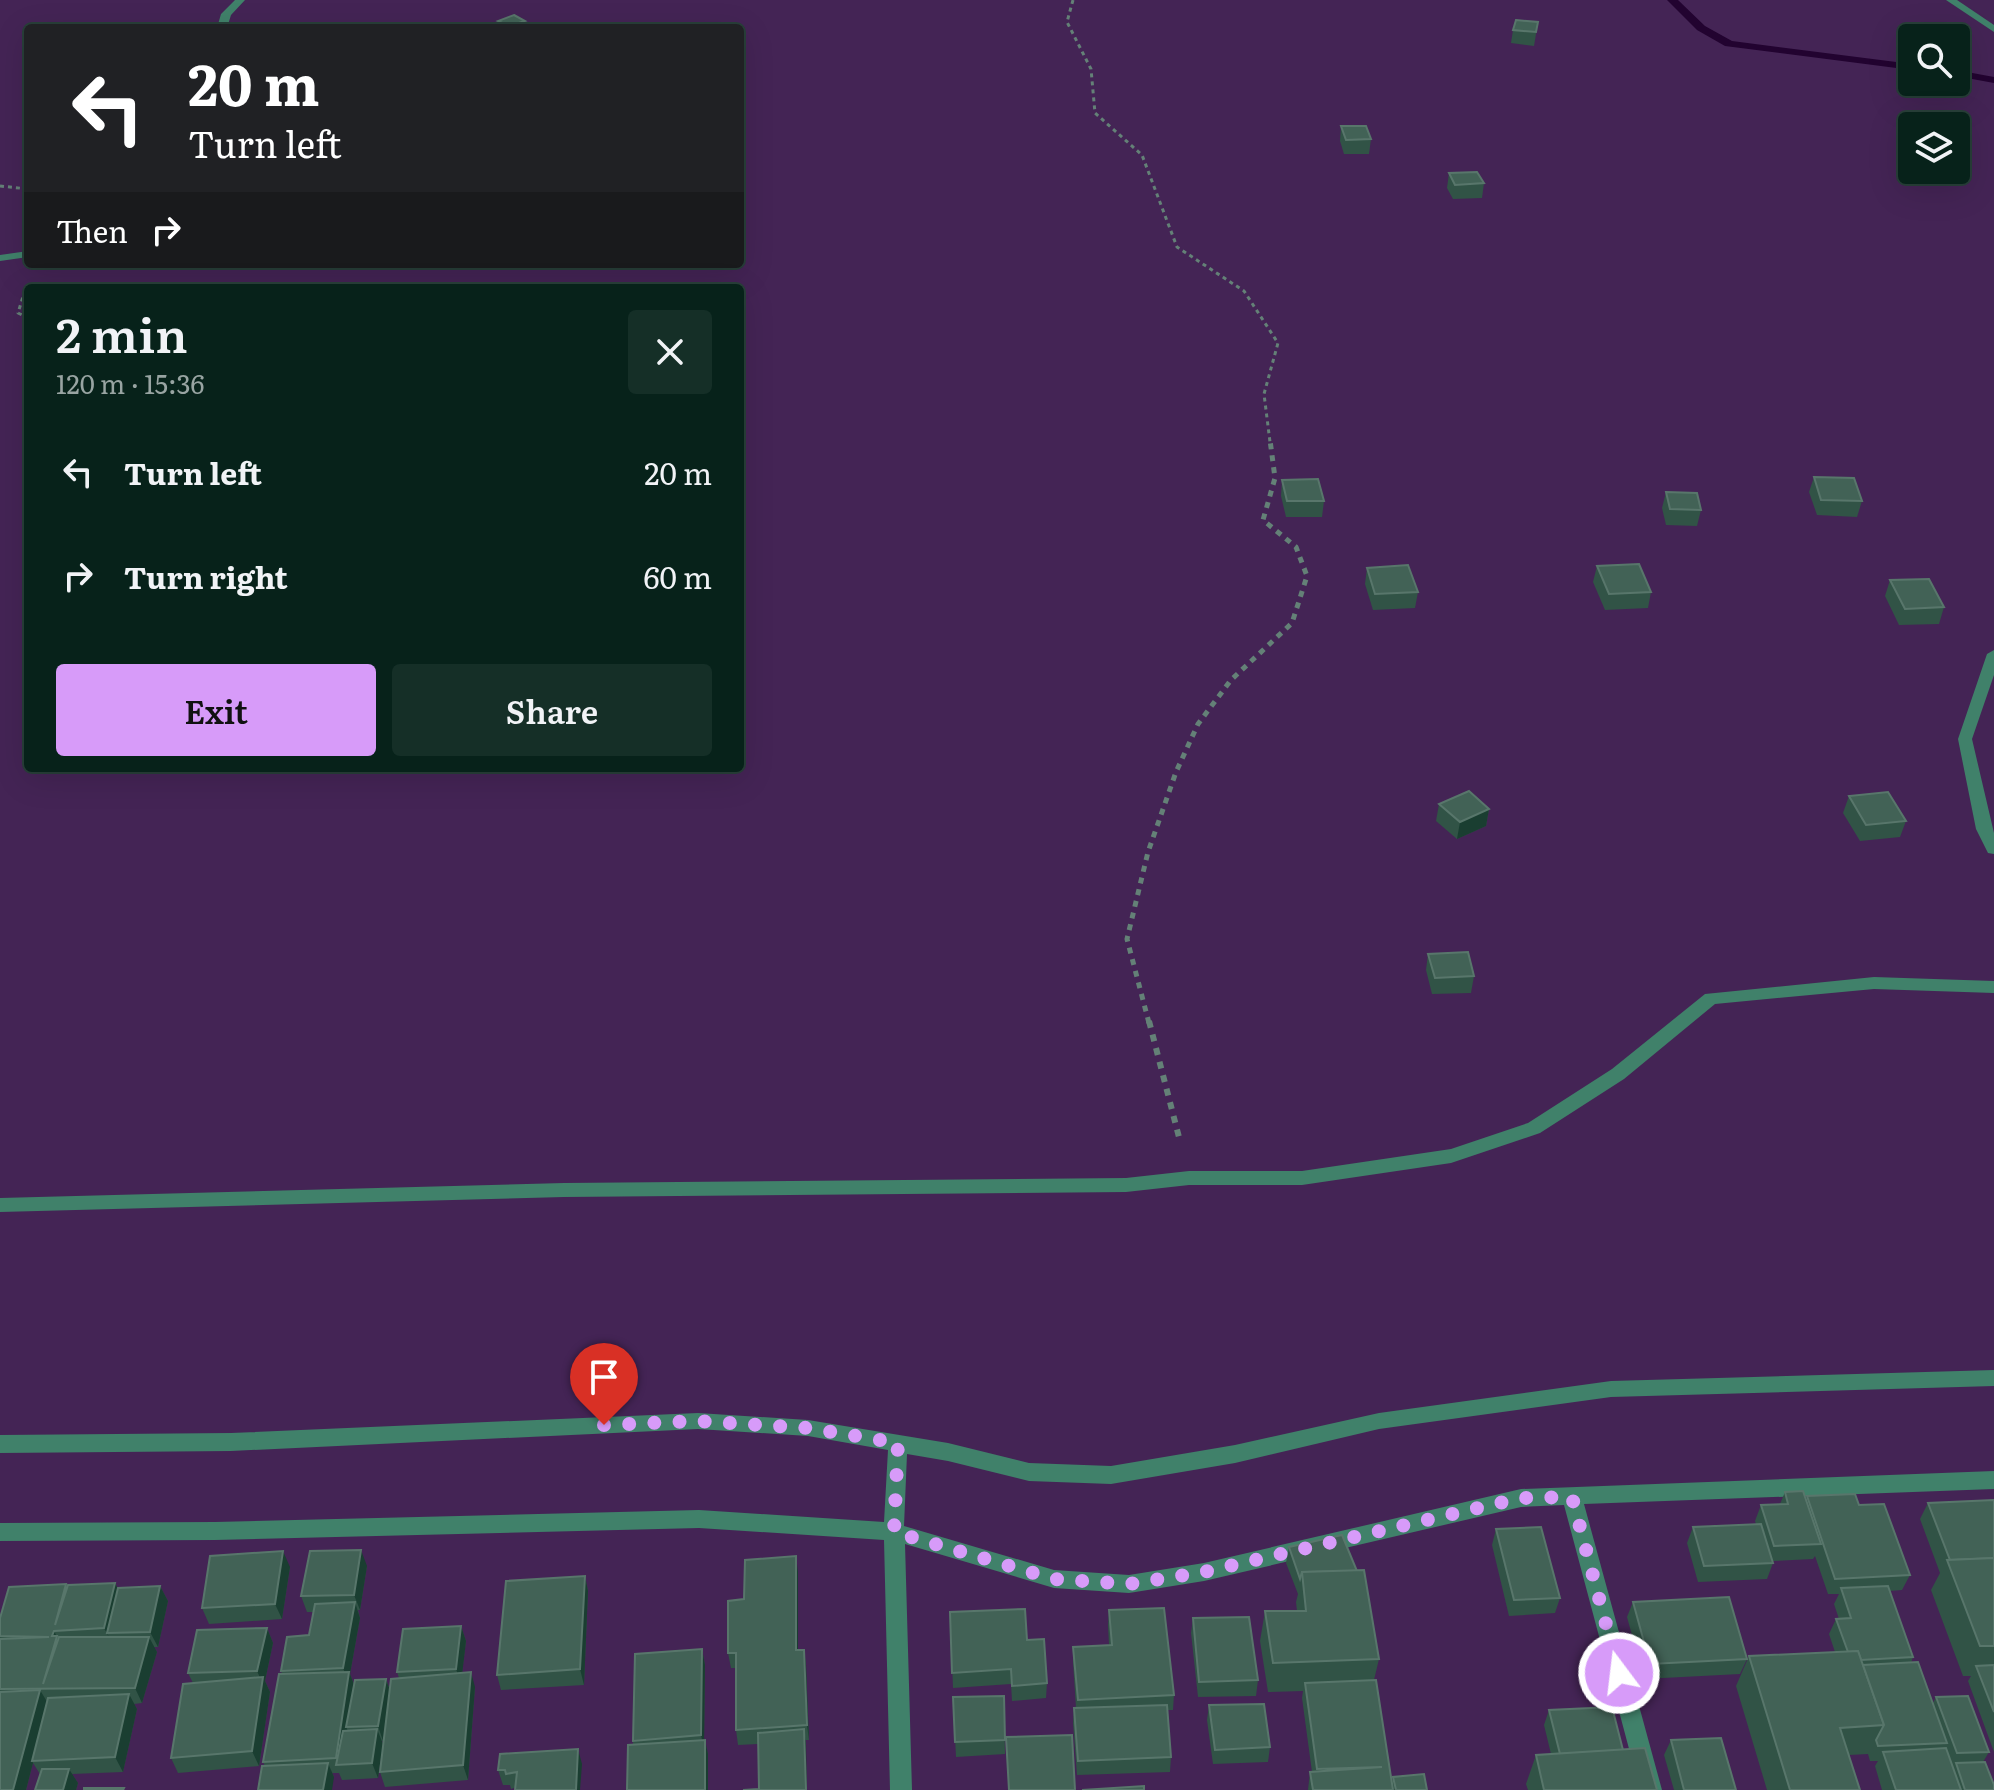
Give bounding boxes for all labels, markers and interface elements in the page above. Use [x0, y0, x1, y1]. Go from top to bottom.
map controls [1898, 24, 1970, 184]
button: search [1898, 24, 1970, 96]
text: 20 m [188, 40, 320, 123]
icon: left [56, 56, 160, 160]
button: layers [1898, 112, 1970, 184]
text: Turn left [188, 116, 342, 169]
text: Then [56, 208, 128, 252]
icon: right [144, 208, 188, 252]
text: 2 min [56, 297, 188, 368]
button: close [628, 310, 712, 394]
text: 120 m · 15:36 [56, 363, 205, 402]
icon: left [56, 450, 100, 494]
text: Turn left [124, 450, 262, 494]
text: 20 m [644, 450, 712, 494]
icon: right [56, 554, 100, 598]
text: Turn right [124, 554, 288, 598]
text: 60 m [643, 554, 712, 598]
button: Exit [56, 664, 376, 756]
button: Share [392, 664, 712, 756]
pin [570, 1343, 638, 1425]
icon: arrive [582, 1355, 626, 1399]
position arrow [1577, 1631, 1661, 1715]

